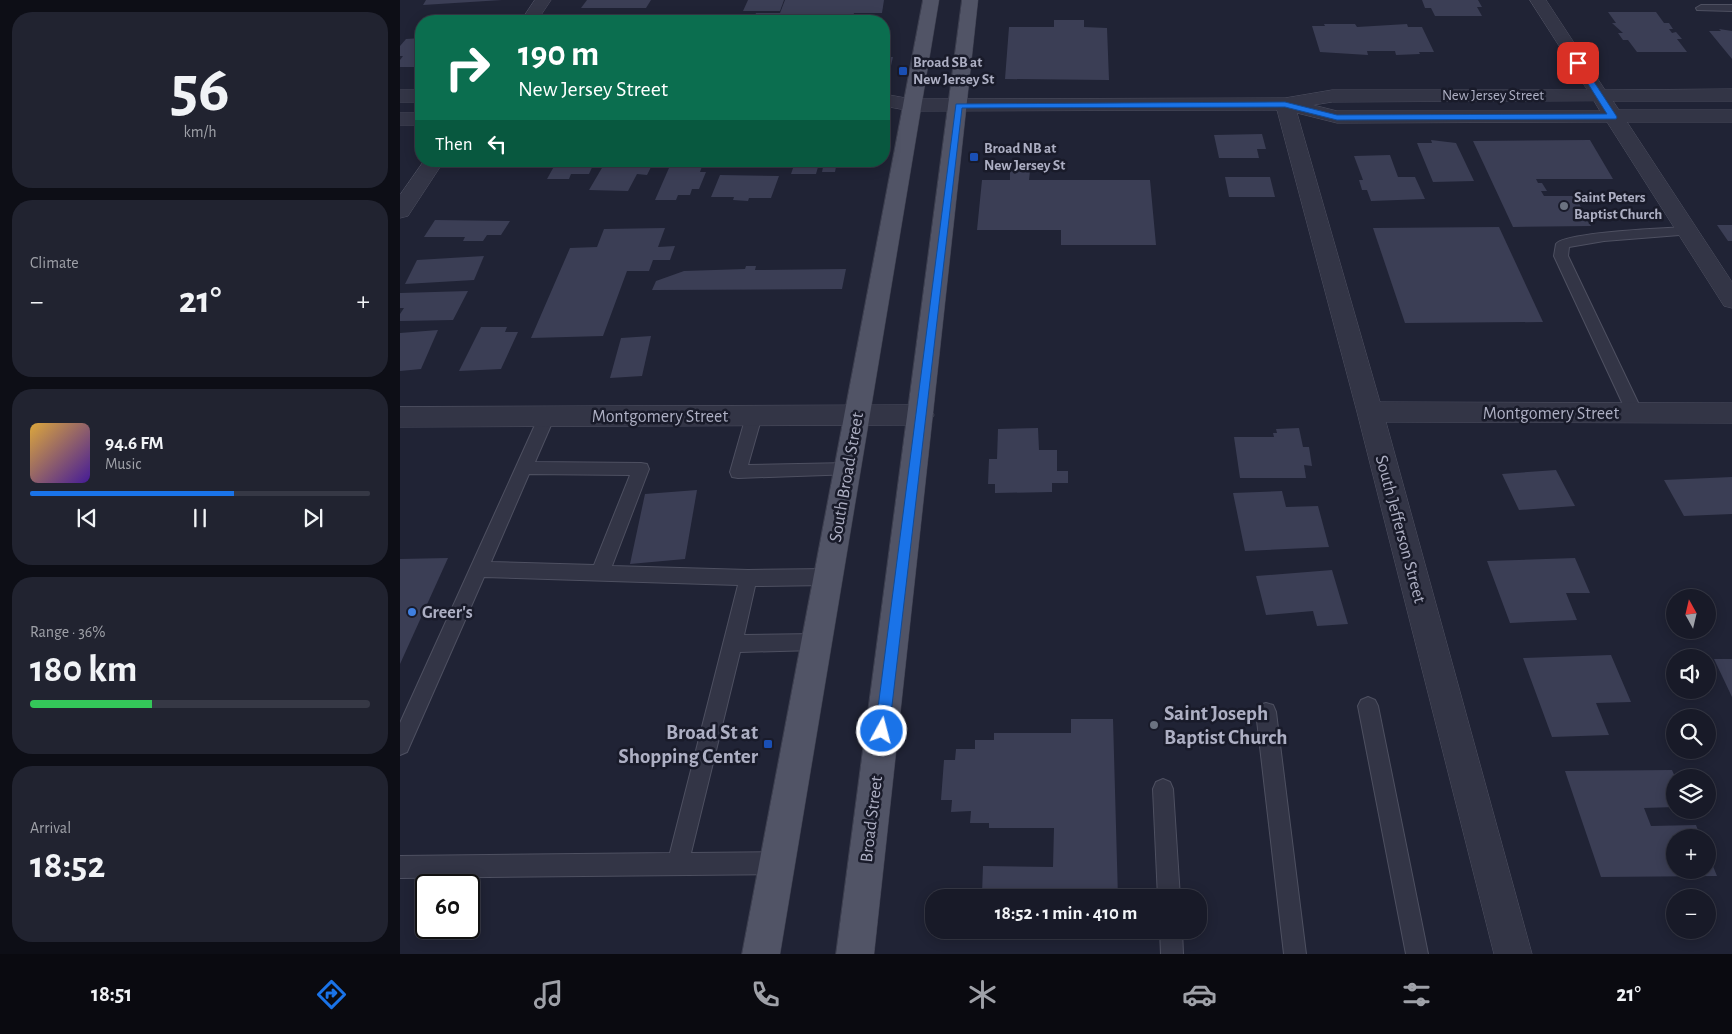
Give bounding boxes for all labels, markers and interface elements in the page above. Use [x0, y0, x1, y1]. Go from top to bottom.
icon: right [435, 35, 500, 100]
text: 190 m [518, 37, 599, 72]
pin [1557, 42, 1599, 84]
icon: arrive [1564, 49, 1592, 77]
place label: Broad SB at New Jersey St [913, 55, 994, 87]
text: 56 [170, 58, 230, 123]
marker: Broad SB at New Jersey St [897, 65, 909, 77]
text: New Jersey Street [518, 78, 668, 100]
street label: New Jersey Street [1442, 88, 1544, 103]
text: km/h [183, 124, 217, 140]
icon: left [483, 130, 511, 158]
text: Then [435, 135, 473, 154]
place label: Broad NB at New Jersey St [984, 141, 1065, 173]
marker: Broad NB at New Jersey St [968, 151, 980, 163]
place label: Saint Peters Baptist Church [1574, 190, 1662, 222]
marker: Saint Peters Baptist Church [1558, 200, 1570, 212]
text: Climate [30, 255, 79, 271]
text: 21° [179, 282, 221, 320]
text: − [30, 288, 43, 316]
text: + [357, 288, 370, 316]
street label: Montgomery Street [1483, 405, 1619, 423]
street label: Montgomery Street [592, 408, 728, 426]
street label: South Broad Street [827, 411, 867, 543]
text: 94.6 FM [105, 434, 164, 453]
street label: South Jefferson Street [1372, 453, 1429, 605]
text: Music [105, 456, 141, 472]
icon: previous [73, 504, 101, 532]
icon: pause [186, 504, 214, 532]
icon: next [299, 504, 327, 532]
north arrow [1666, 589, 1716, 639]
map controls [1666, 589, 1716, 939]
place label: Greer's [422, 604, 473, 622]
marker: Greer's [406, 606, 418, 618]
text: Range · 36% [30, 624, 105, 640]
button: sound [1666, 649, 1716, 699]
text: 180 km [30, 651, 137, 689]
place label: Saint Joseph Baptist Church [1164, 703, 1288, 748]
position arrow [855, 704, 907, 756]
button: search [1666, 709, 1716, 759]
marker: Saint Joseph Baptist Church [1148, 719, 1160, 731]
place label: Broad St at Shopping Center [618, 722, 759, 767]
marker: Broad St at Shopping Center [762, 738, 774, 750]
button: layers [1666, 769, 1716, 819]
street label: Broad Street [858, 775, 886, 863]
text: Arrival [30, 820, 71, 836]
button: + [1666, 829, 1716, 879]
text: 18:52 [30, 847, 105, 885]
speed limit sign: 60 [415, 874, 480, 939]
button: − [1666, 889, 1716, 939]
text: 18:52 · 1 min · 410 m [995, 904, 1137, 923]
icon: directions [314, 977, 349, 1012]
icon: music [531, 977, 566, 1012]
icon: phone [748, 977, 783, 1012]
icon: climate [965, 977, 1000, 1012]
icon: car [1182, 977, 1217, 1012]
icon: filters [1399, 977, 1434, 1012]
text: 18:51 [91, 983, 132, 1005]
text: 21° [1616, 983, 1641, 1005]

